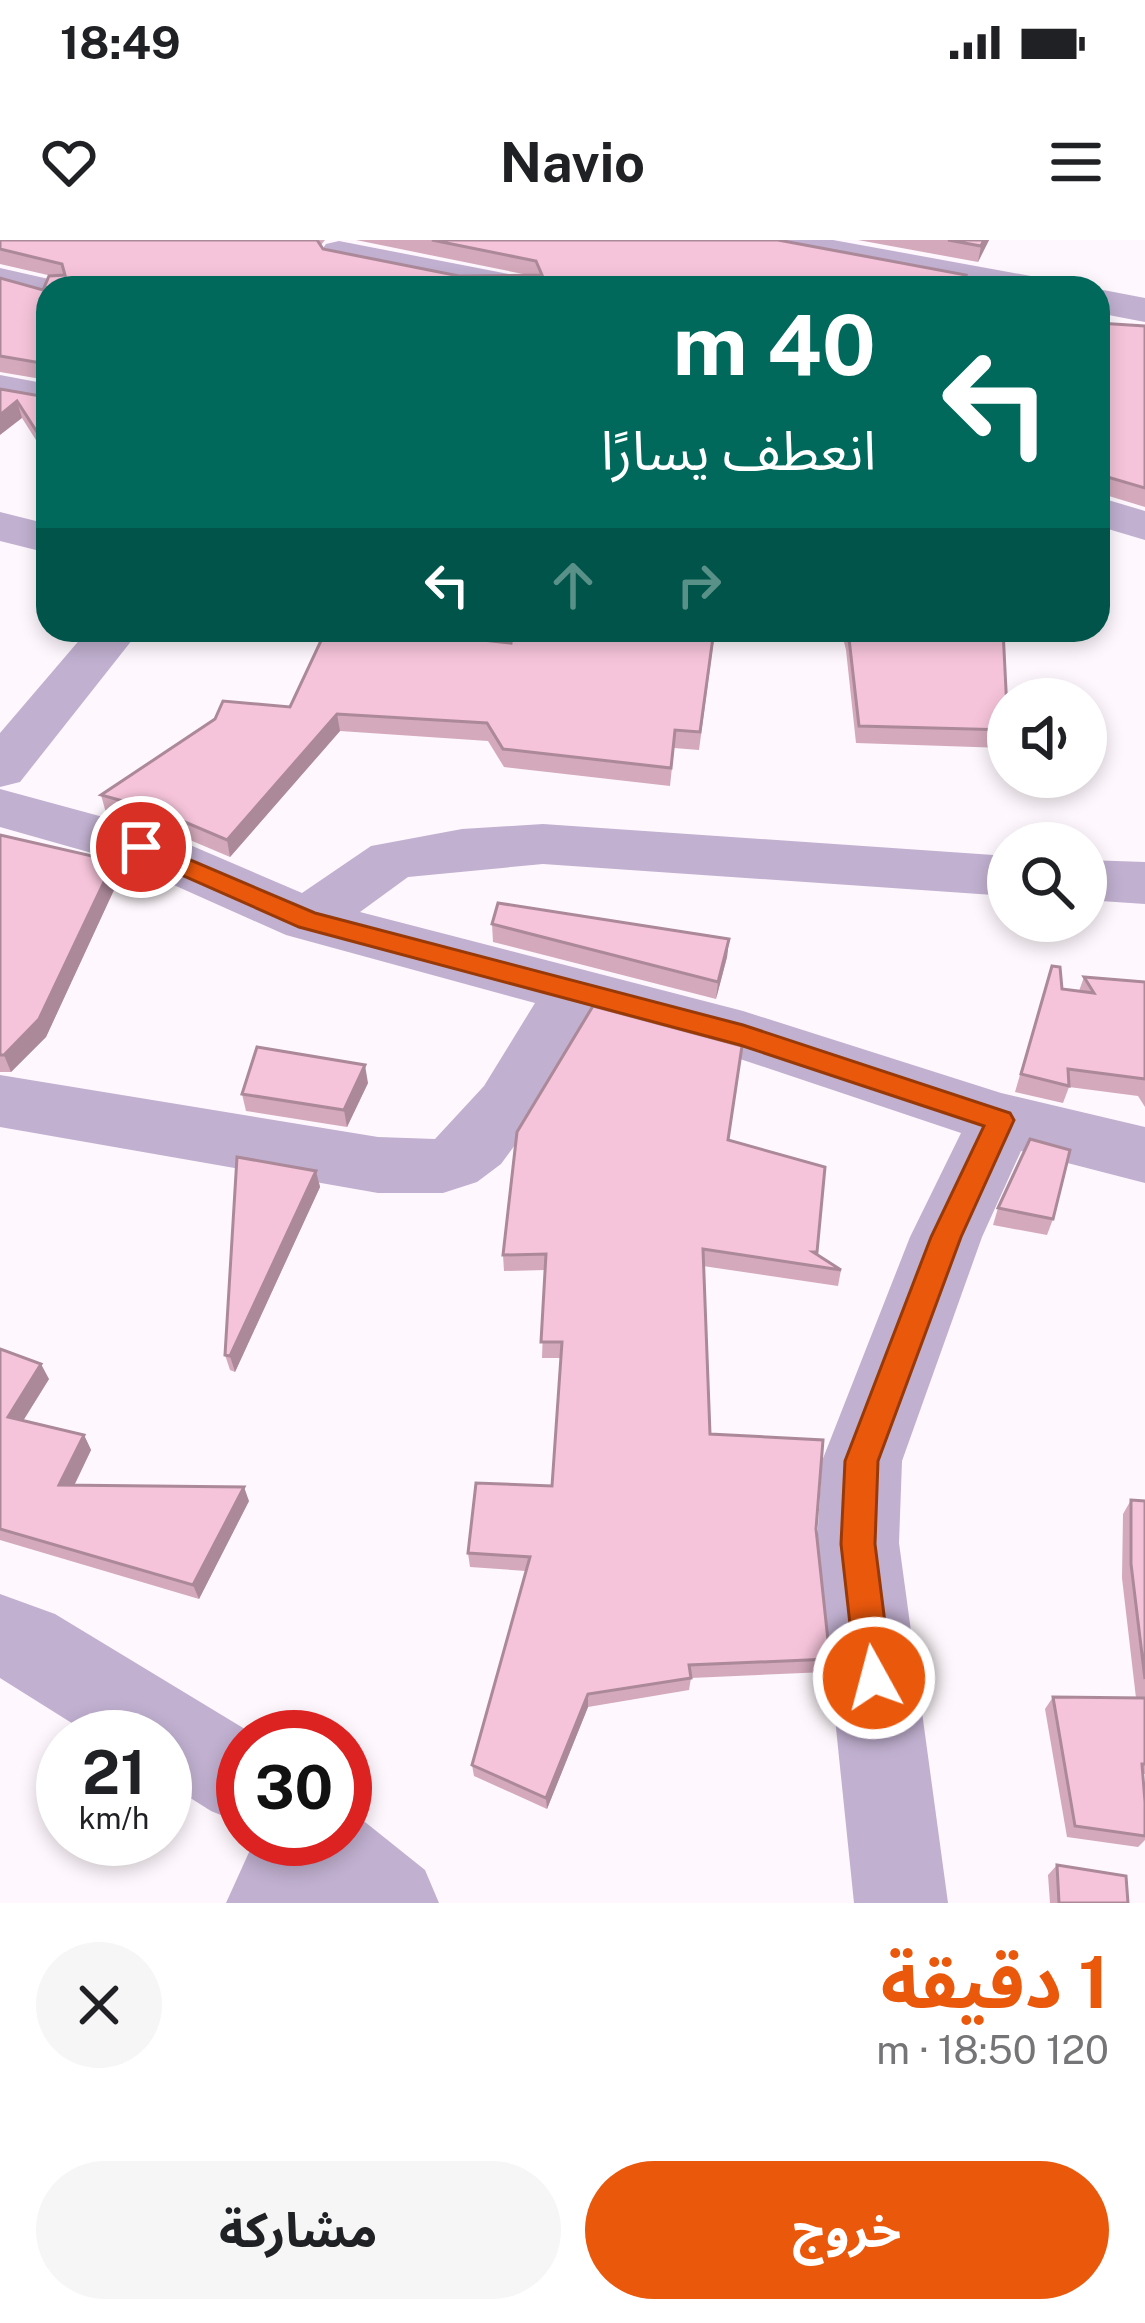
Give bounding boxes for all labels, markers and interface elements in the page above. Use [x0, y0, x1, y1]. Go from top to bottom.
text: 18:49 [60, 16, 181, 69]
icon: heart [36, 129, 102, 195]
icon: menu [1043, 129, 1109, 195]
text: Navio [500, 131, 645, 194]
text: 40 m [673, 295, 876, 394]
icon: left [918, 324, 1074, 480]
text: انعطف يسارًا [601, 419, 876, 482]
icon: left [414, 552, 480, 618]
icon: ahead [540, 552, 606, 618]
icon: right [666, 552, 732, 618]
map controls [987, 678, 1107, 942]
button: sound [987, 678, 1107, 798]
pin [90, 796, 192, 898]
icon: arrive [108, 814, 174, 880]
button: search [987, 822, 1107, 942]
position arrow [811, 1615, 937, 1741]
speed limit sign: 30 [216, 1710, 372, 1866]
text: 21 [82, 1737, 146, 1808]
text: km/h [79, 1800, 149, 1836]
text: 1 دقيقة [881, 1940, 1109, 2024]
button: close [36, 1942, 162, 2068]
text: 120 m · 18:50 [876, 2027, 1109, 2073]
button: مشاركة [36, 2161, 561, 2299]
button: خروج [585, 2161, 1109, 2299]

